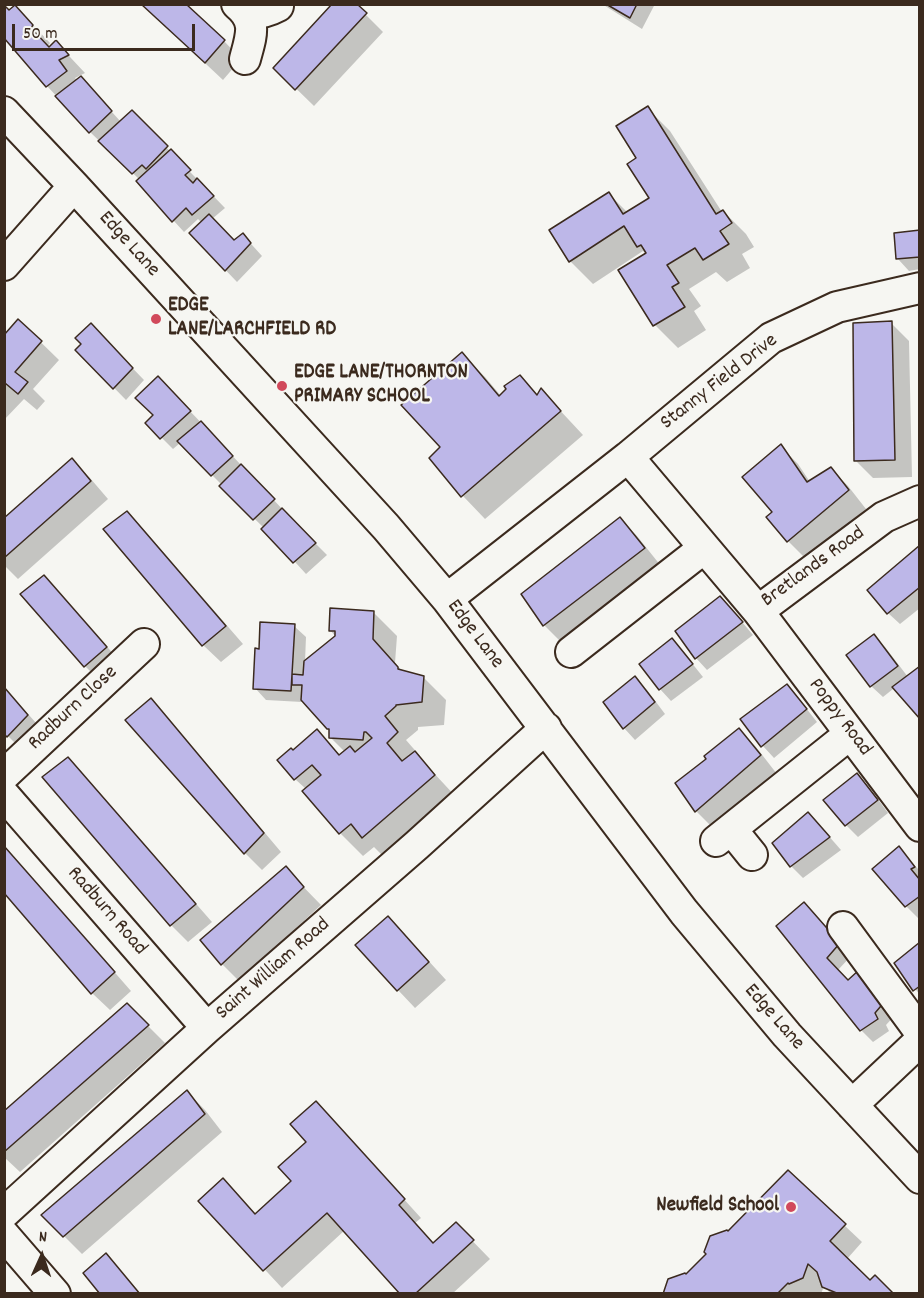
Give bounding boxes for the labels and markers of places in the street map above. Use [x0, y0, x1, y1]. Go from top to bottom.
place label: EDGE LANE/LARCHFIELD RD [168, 294, 336, 344]
marker: EDGE LANE/LARCHFIELD RD [149, 312, 163, 326]
place label: EDGE LANE/THORNTON PRIMARY SCHOOL [294, 361, 468, 411]
marker: EDGE LANE/THORNTON PRIMARY SCHOOL [275, 379, 289, 393]
place label: Newfield School [656, 1194, 779, 1220]
marker: Newfield School [784, 1200, 798, 1214]

